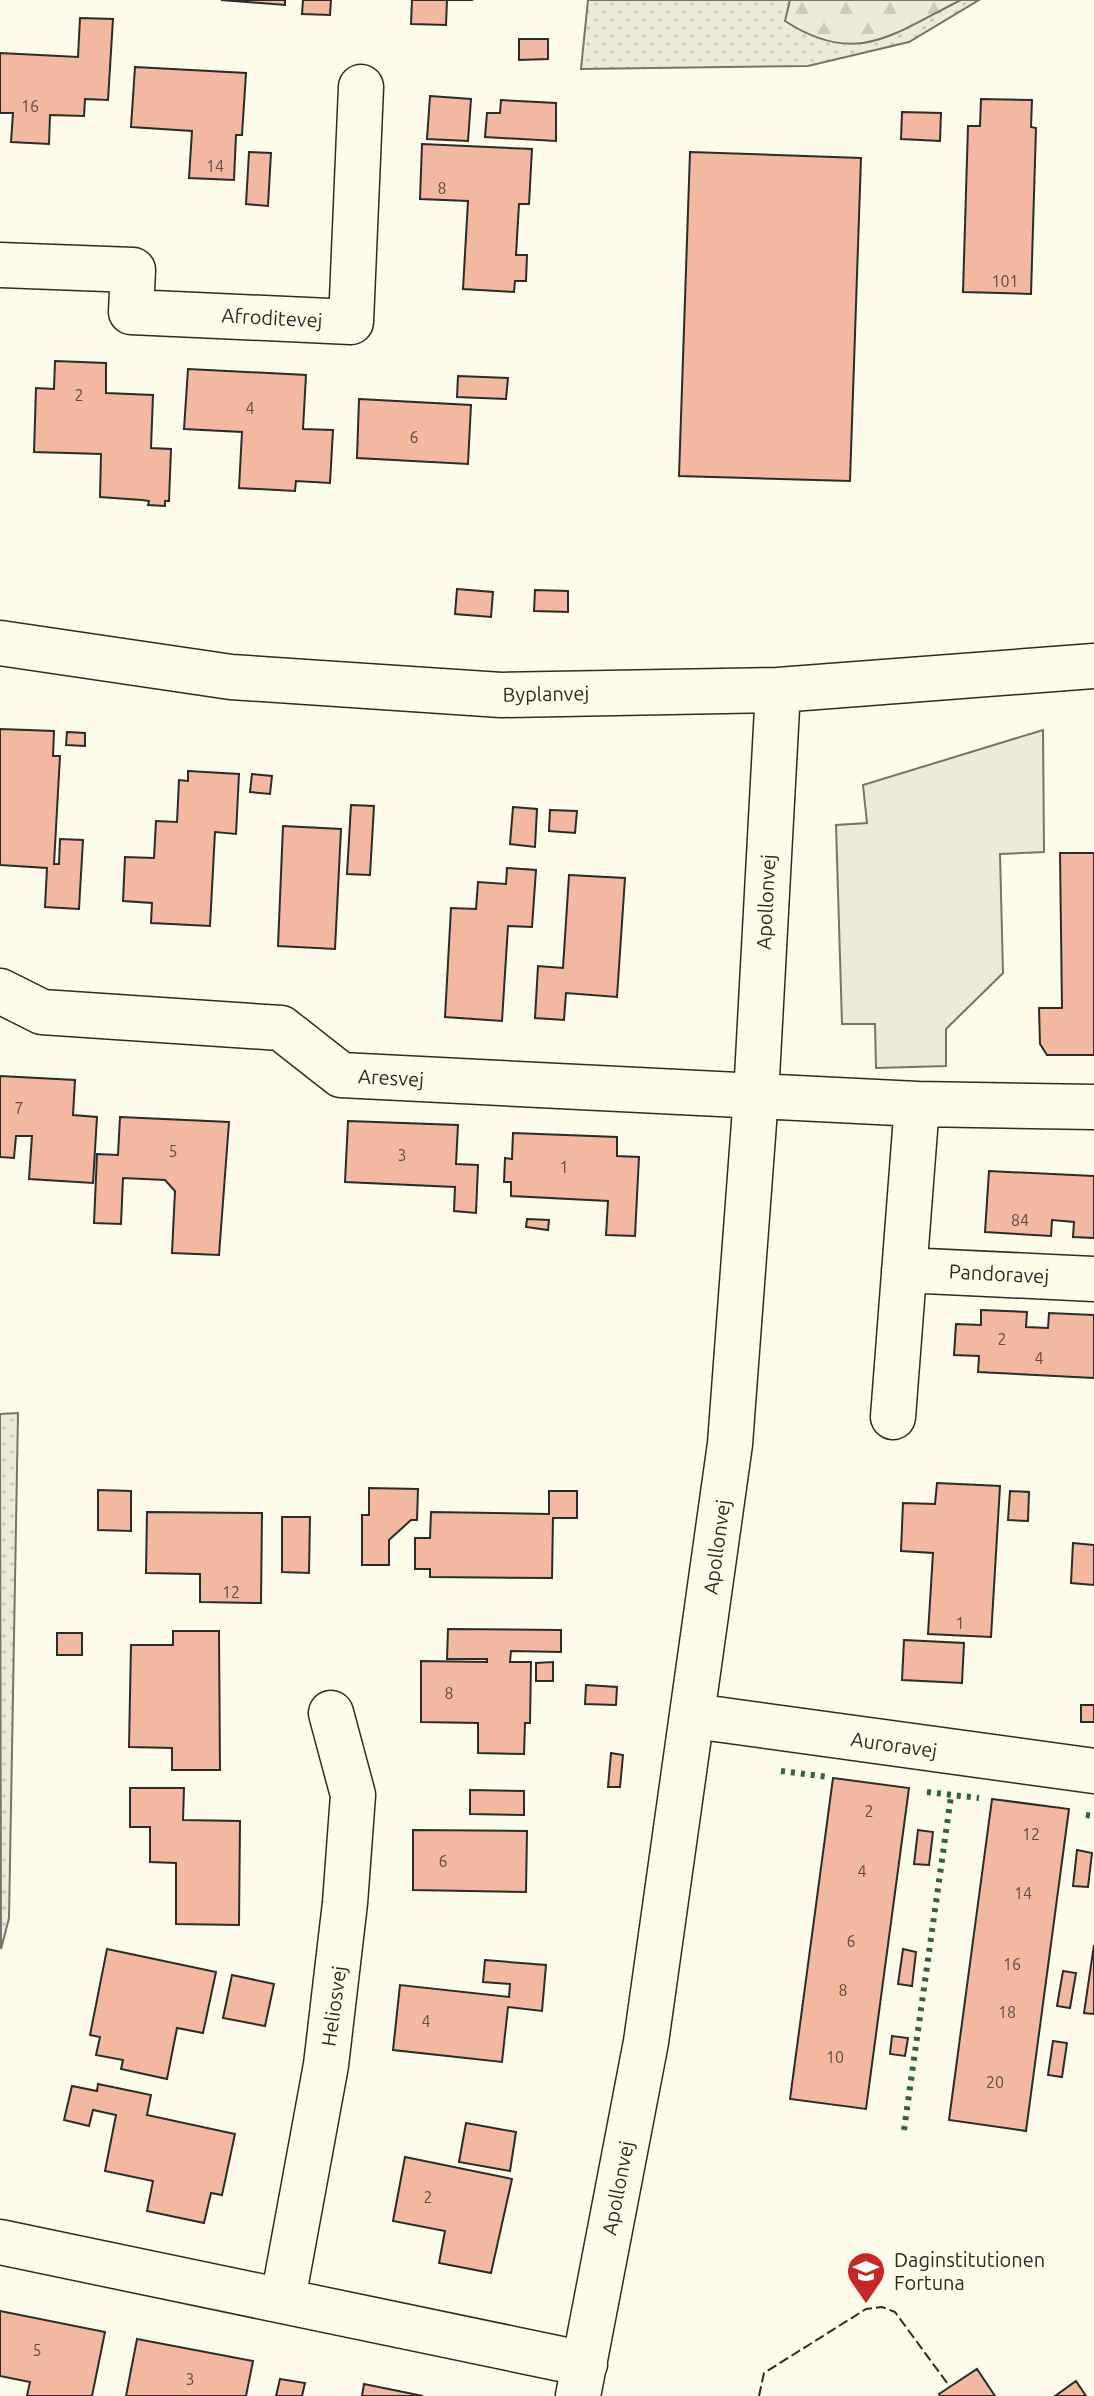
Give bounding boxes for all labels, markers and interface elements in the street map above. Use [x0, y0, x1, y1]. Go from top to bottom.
house number: 16 [21, 97, 39, 115]
house number: 14 [206, 157, 224, 175]
house number: 8 [437, 179, 447, 197]
house number: 101 [991, 272, 1019, 290]
street label: Afroditevej [221, 303, 323, 332]
house number: 2 [74, 386, 84, 404]
house number: 4 [245, 399, 255, 417]
house number: 6 [409, 428, 419, 446]
street label: Byplanvej [503, 681, 589, 706]
street label: Apollonvej [752, 854, 779, 950]
street label: Aresvej [358, 1064, 425, 1091]
house number: 7 [14, 1099, 24, 1117]
house number: 5 [168, 1142, 178, 1160]
house number: 3 [397, 1146, 407, 1164]
house number: 1 [559, 1158, 569, 1176]
house number: 84 [1011, 1211, 1029, 1229]
street label: Pandoravej [948, 1259, 1050, 1288]
house number: 2 [997, 1330, 1007, 1348]
house number: 4 [1034, 1349, 1044, 1367]
street label: Apollonvej [698, 1498, 735, 1596]
house number: 12 [222, 1583, 240, 1601]
house number: 1 [955, 1614, 965, 1632]
house number: 8 [444, 1684, 454, 1702]
street label: Auroravej [849, 1727, 939, 1762]
house number: 2 [864, 1802, 874, 1820]
house number: 12 [1022, 1825, 1040, 1843]
house number: 6 [438, 1852, 448, 1870]
house number: 4 [857, 1862, 867, 1880]
house number: 14 [1014, 1884, 1032, 1902]
house number: 6 [846, 1932, 856, 1950]
house number: 16 [1003, 1955, 1021, 1973]
street label: Heliosvej [316, 1964, 351, 2048]
house number: 8 [838, 1981, 848, 1999]
house number: 18 [998, 2003, 1016, 2021]
house number: 4 [421, 2012, 431, 2030]
house number: 10 [826, 2048, 844, 2066]
house number: 20 [986, 2073, 1004, 2091]
street label: Apollonvej [597, 2139, 638, 2237]
house number: 2 [423, 2188, 433, 2206]
place label: Daginstitutionen Fortuna [894, 2248, 1045, 2294]
school or university icon: Daginstitutionen Fortuna [845, 2250, 887, 2305]
house number: 5 [32, 2341, 42, 2359]
house number: 3 [185, 2370, 195, 2388]

